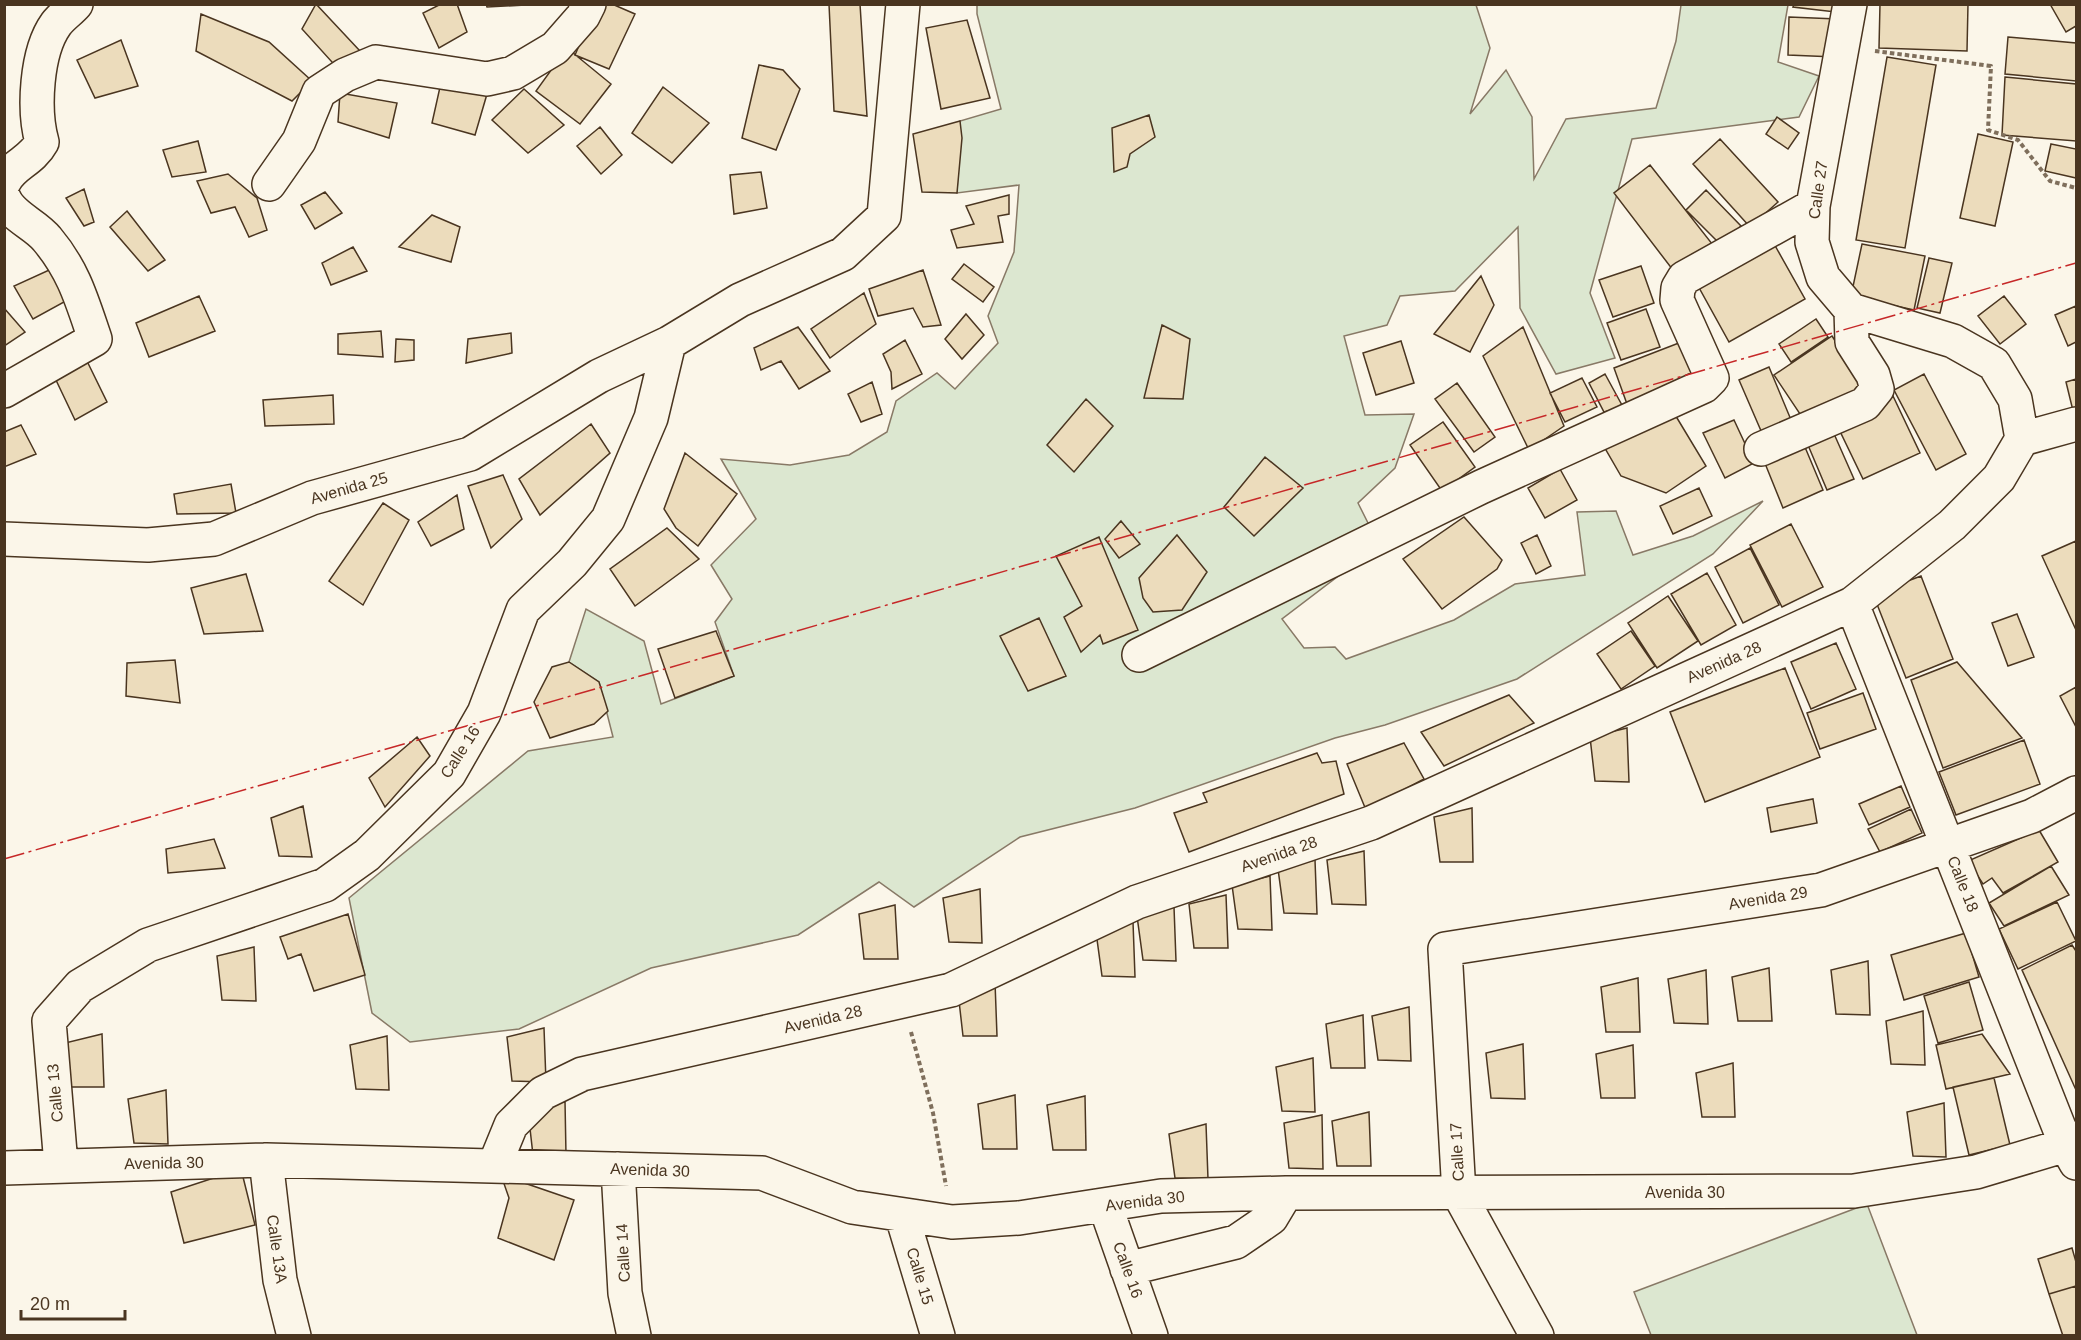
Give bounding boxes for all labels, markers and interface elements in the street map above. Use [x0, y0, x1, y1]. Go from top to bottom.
street label: Calle 27 [1805, 160, 1831, 220]
street label: Avenida 25 [308, 469, 390, 507]
street label: Avenida 28 [1684, 638, 1764, 686]
street label: Calle 16 [437, 723, 483, 781]
street label: Avenida 28 [1239, 833, 1320, 875]
street label: Calle 18 [1944, 854, 1982, 914]
street label: Avenida 29 [1727, 883, 1809, 913]
street label: Avenida 28 [782, 1002, 864, 1036]
street label: Calle 13 [44, 1063, 66, 1123]
street label: Calle 17 [1447, 1122, 1467, 1182]
street label: Avenida 30 [124, 1154, 204, 1172]
street label: Avenida 30 [610, 1160, 690, 1180]
street label: Avenida 30 [1645, 1184, 1725, 1201]
street label: Avenida 30 [1104, 1188, 1186, 1214]
street label: Calle 13A [264, 1213, 290, 1285]
street label: Calle 14 [613, 1223, 633, 1283]
street label: Calle 16 [1110, 1240, 1146, 1301]
street label: Calle 15 [903, 1245, 937, 1307]
scale bar [21, 1283, 124, 1321]
text: 20 m [30, 1294, 70, 1314]

